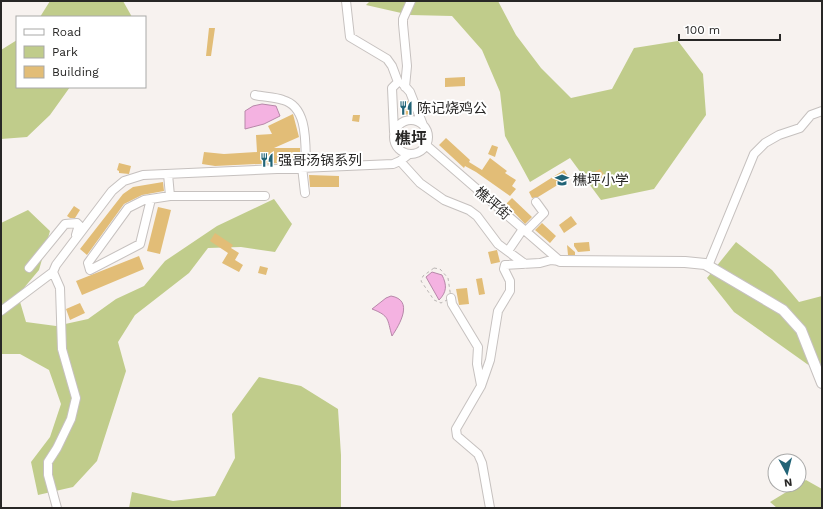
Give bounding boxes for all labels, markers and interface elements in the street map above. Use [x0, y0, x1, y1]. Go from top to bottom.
legend [16, 16, 146, 88]
scale bar [679, 16, 780, 42]
text: 100 m [685, 23, 720, 37]
text: Road [52, 25, 81, 39]
text: Park [52, 45, 78, 59]
text: Building [52, 65, 99, 79]
restaurant icon: 陈记烧鸡公 [398, 100, 414, 116]
place label: 陈记烧鸡公 [417, 100, 487, 116]
district label: 樵坪 [395, 129, 427, 148]
restaurant icon: 强哥汤锅系列 [259, 152, 275, 168]
place label: 强哥汤锅系列 [278, 152, 362, 168]
school or university icon: 樵坪小学 [554, 172, 570, 188]
place label: 樵坪小学 [573, 172, 629, 188]
street label: 樵坪街 [472, 183, 514, 223]
north arrow [767, 453, 807, 493]
text: N [783, 475, 793, 489]

